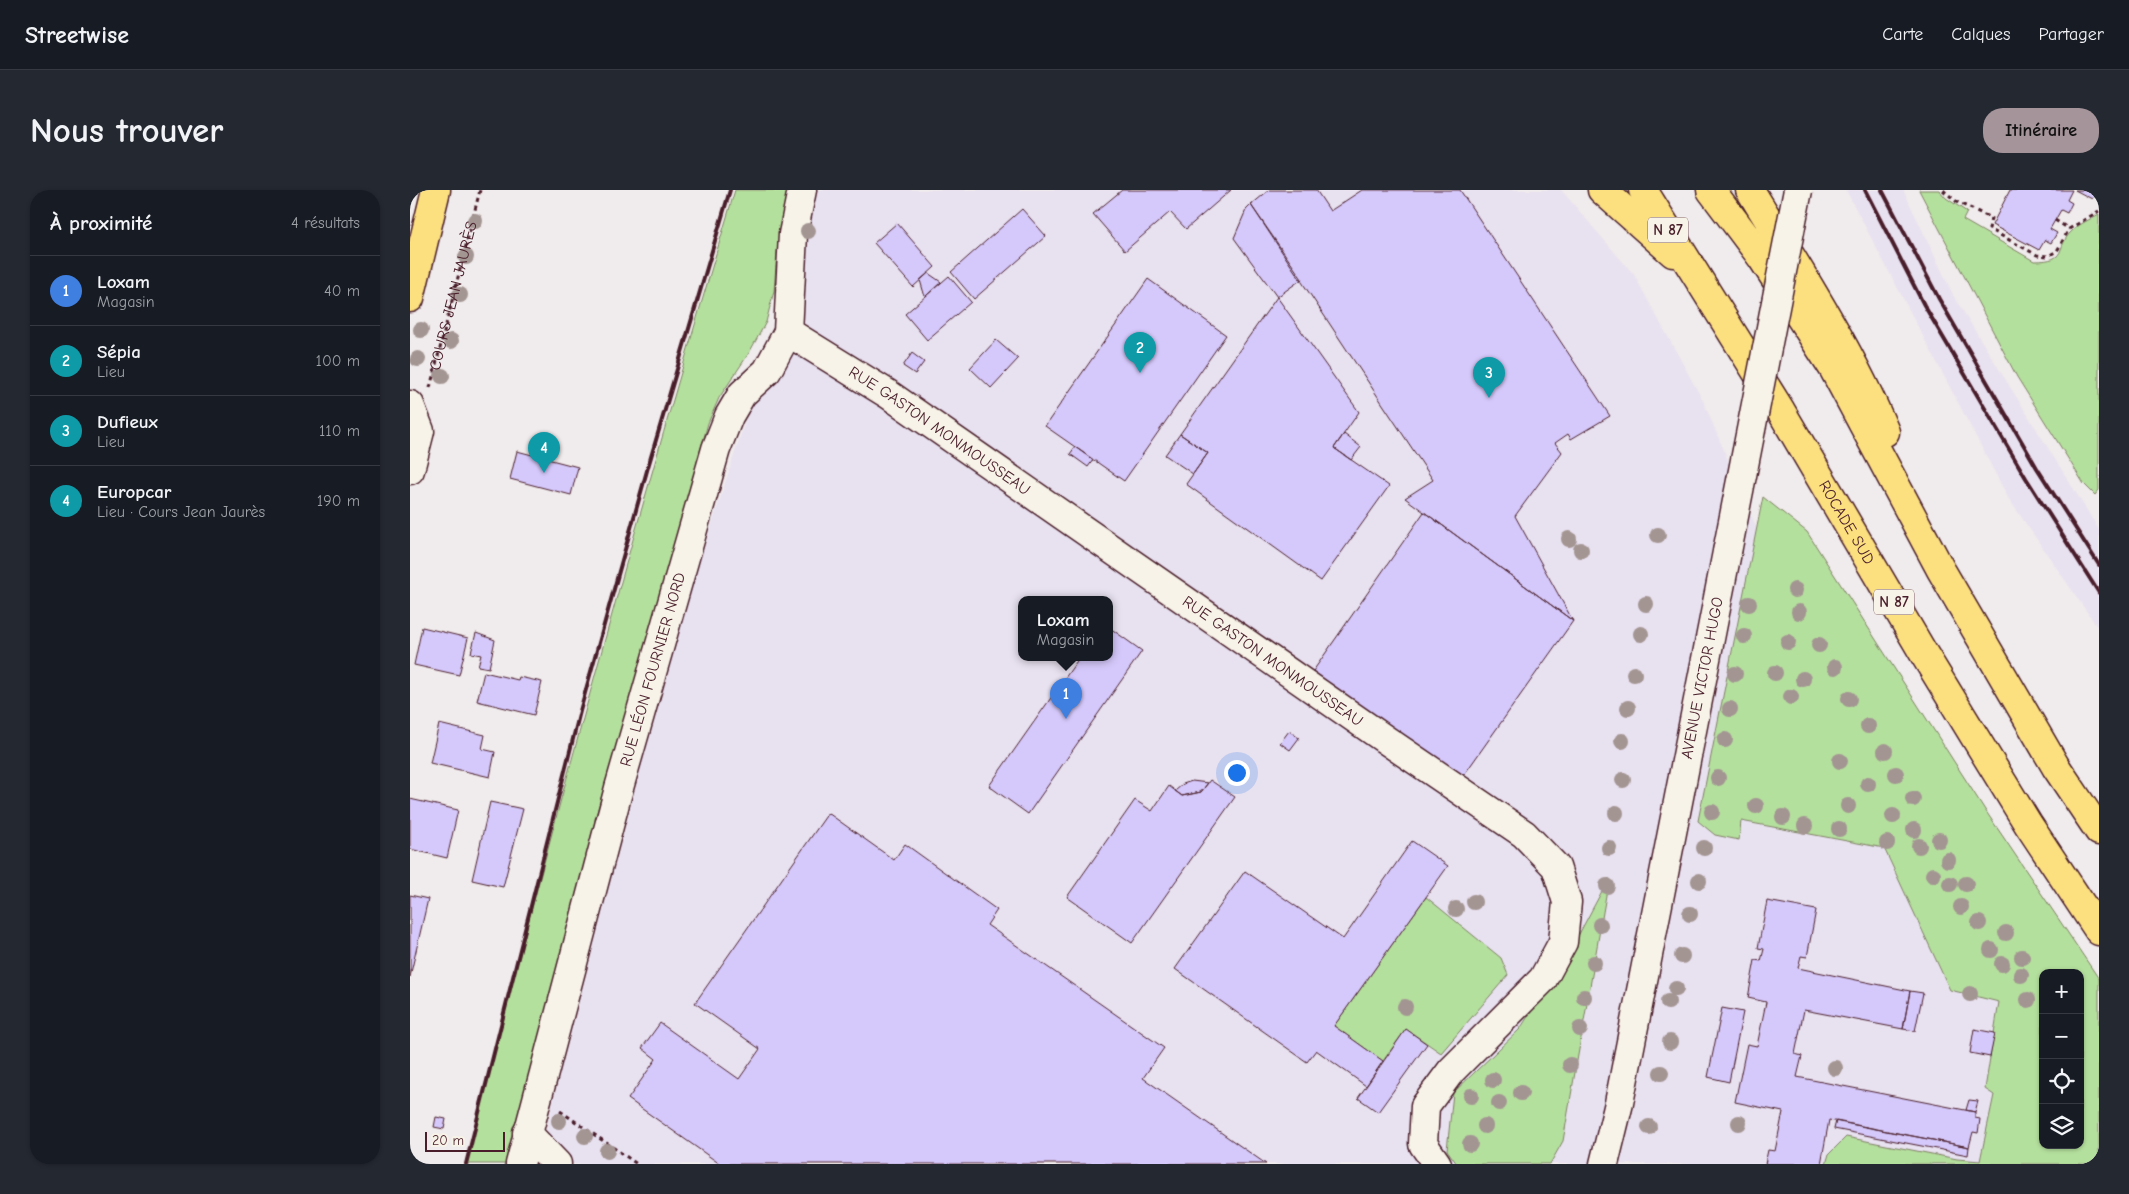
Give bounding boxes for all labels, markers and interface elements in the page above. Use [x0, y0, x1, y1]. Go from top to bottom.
text: Streetwise [25, 21, 129, 49]
text: Carte [1882, 24, 1923, 45]
text: Calques [1951, 24, 2011, 45]
text: Partager [2039, 24, 2104, 45]
button: Itinéraire [1983, 108, 2099, 153]
text: Nous trouver [30, 110, 223, 151]
text: À proximité [50, 211, 152, 235]
text: 4 résultats [291, 214, 360, 232]
road number: N 87 [1648, 218, 1688, 242]
street label: COURS JEAN JAURÈS [426, 219, 481, 372]
text: Loxam [97, 271, 150, 293]
text: 1 [63, 282, 69, 300]
text: 40 m [324, 282, 360, 300]
text: Magasin [97, 293, 155, 311]
pin: 2 [1124, 332, 1156, 373]
text: Sépia [97, 341, 141, 363]
text: 2 [62, 352, 70, 370]
text: 100 m [316, 352, 360, 370]
pin: 3 [1473, 357, 1505, 398]
text: Lieu [97, 363, 125, 381]
street label: RUE GASTON MONMOUSSEAU [845, 363, 1034, 499]
text: Dufieux [97, 411, 158, 433]
text: 3 [62, 422, 70, 440]
text: 110 m [319, 422, 360, 440]
pin: 4 [528, 432, 560, 473]
text: Lieu [97, 433, 125, 451]
street label: ROCADE SUD [1815, 477, 1878, 568]
text: Europcar [97, 481, 171, 503]
text: 4 [62, 492, 70, 510]
text: 190 m [317, 492, 360, 510]
text: Lieu · Cours Jean Jaurès [97, 503, 265, 521]
street label: RUE LÉON FOURNIER NORD [617, 571, 689, 769]
road number: N 87 [1874, 590, 1914, 614]
street label: RUE GASTON MONMOUSSEAU [1179, 592, 1366, 730]
street label: AVENUE VICTOR HUGO [1678, 595, 1727, 760]
popup [1018, 596, 1113, 661]
text: Loxam [1037, 609, 1090, 631]
text: Magasin [1037, 631, 1094, 649]
pin: 1 [1050, 678, 1082, 719]
your location [1224, 760, 1250, 786]
map controls [2039, 969, 2084, 1149]
button: + [2039, 969, 2084, 1014]
button: − [2039, 1014, 2084, 1059]
button: locate [2039, 1059, 2084, 1104]
button: layers [2039, 1104, 2084, 1149]
scale bar [425, 1129, 505, 1152]
text: 20 m [432, 1132, 464, 1149]

